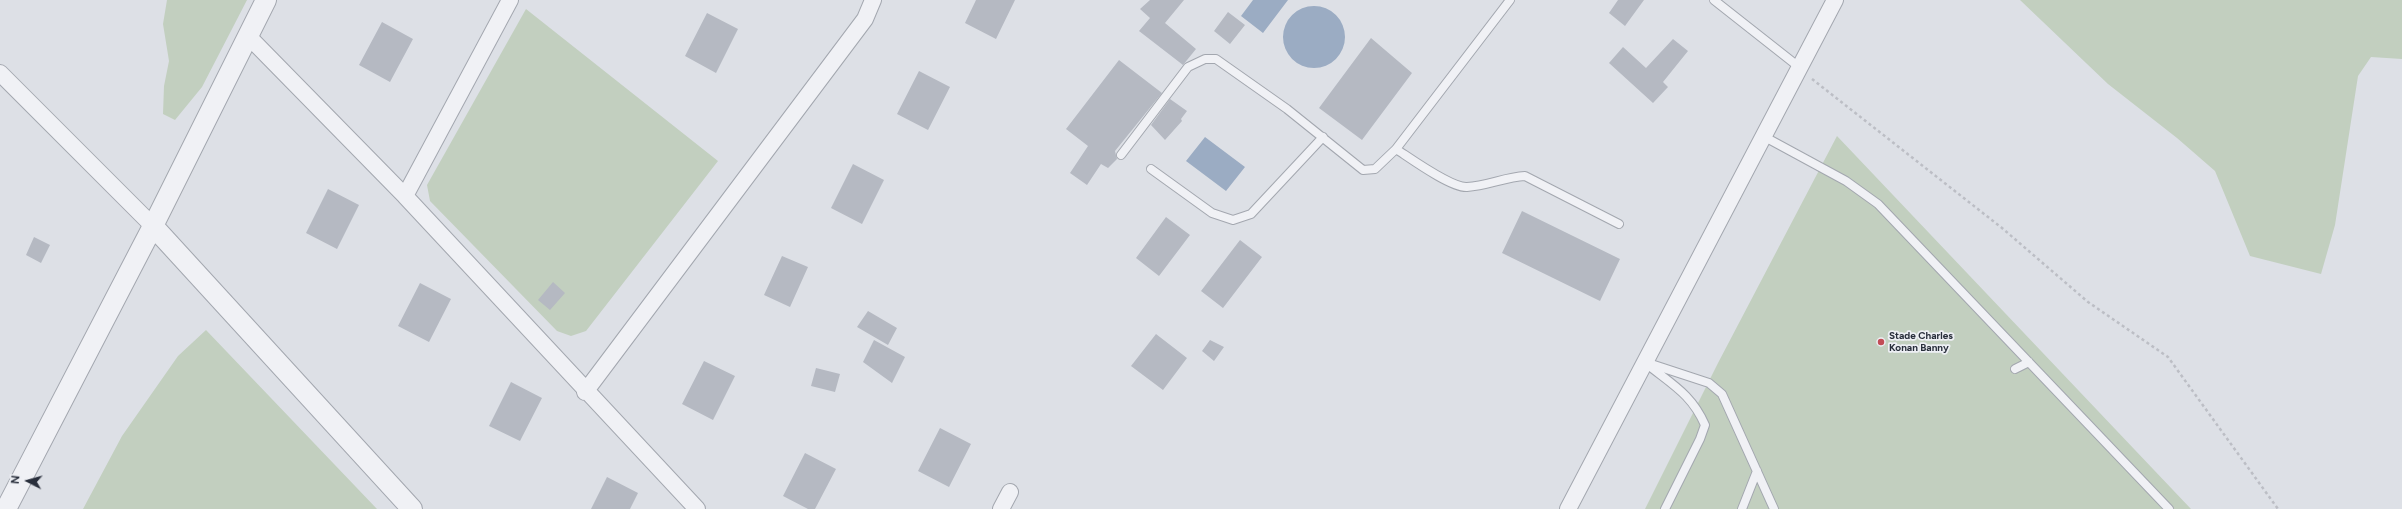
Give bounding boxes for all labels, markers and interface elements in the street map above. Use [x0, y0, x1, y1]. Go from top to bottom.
place label: Stade Charles Konan Banny [1889, 330, 1953, 354]
marker: Stade Charles Konan Banny [1876, 337, 1886, 347]
north arrow [8, 461, 48, 501]
text: N [9, 475, 22, 485]

